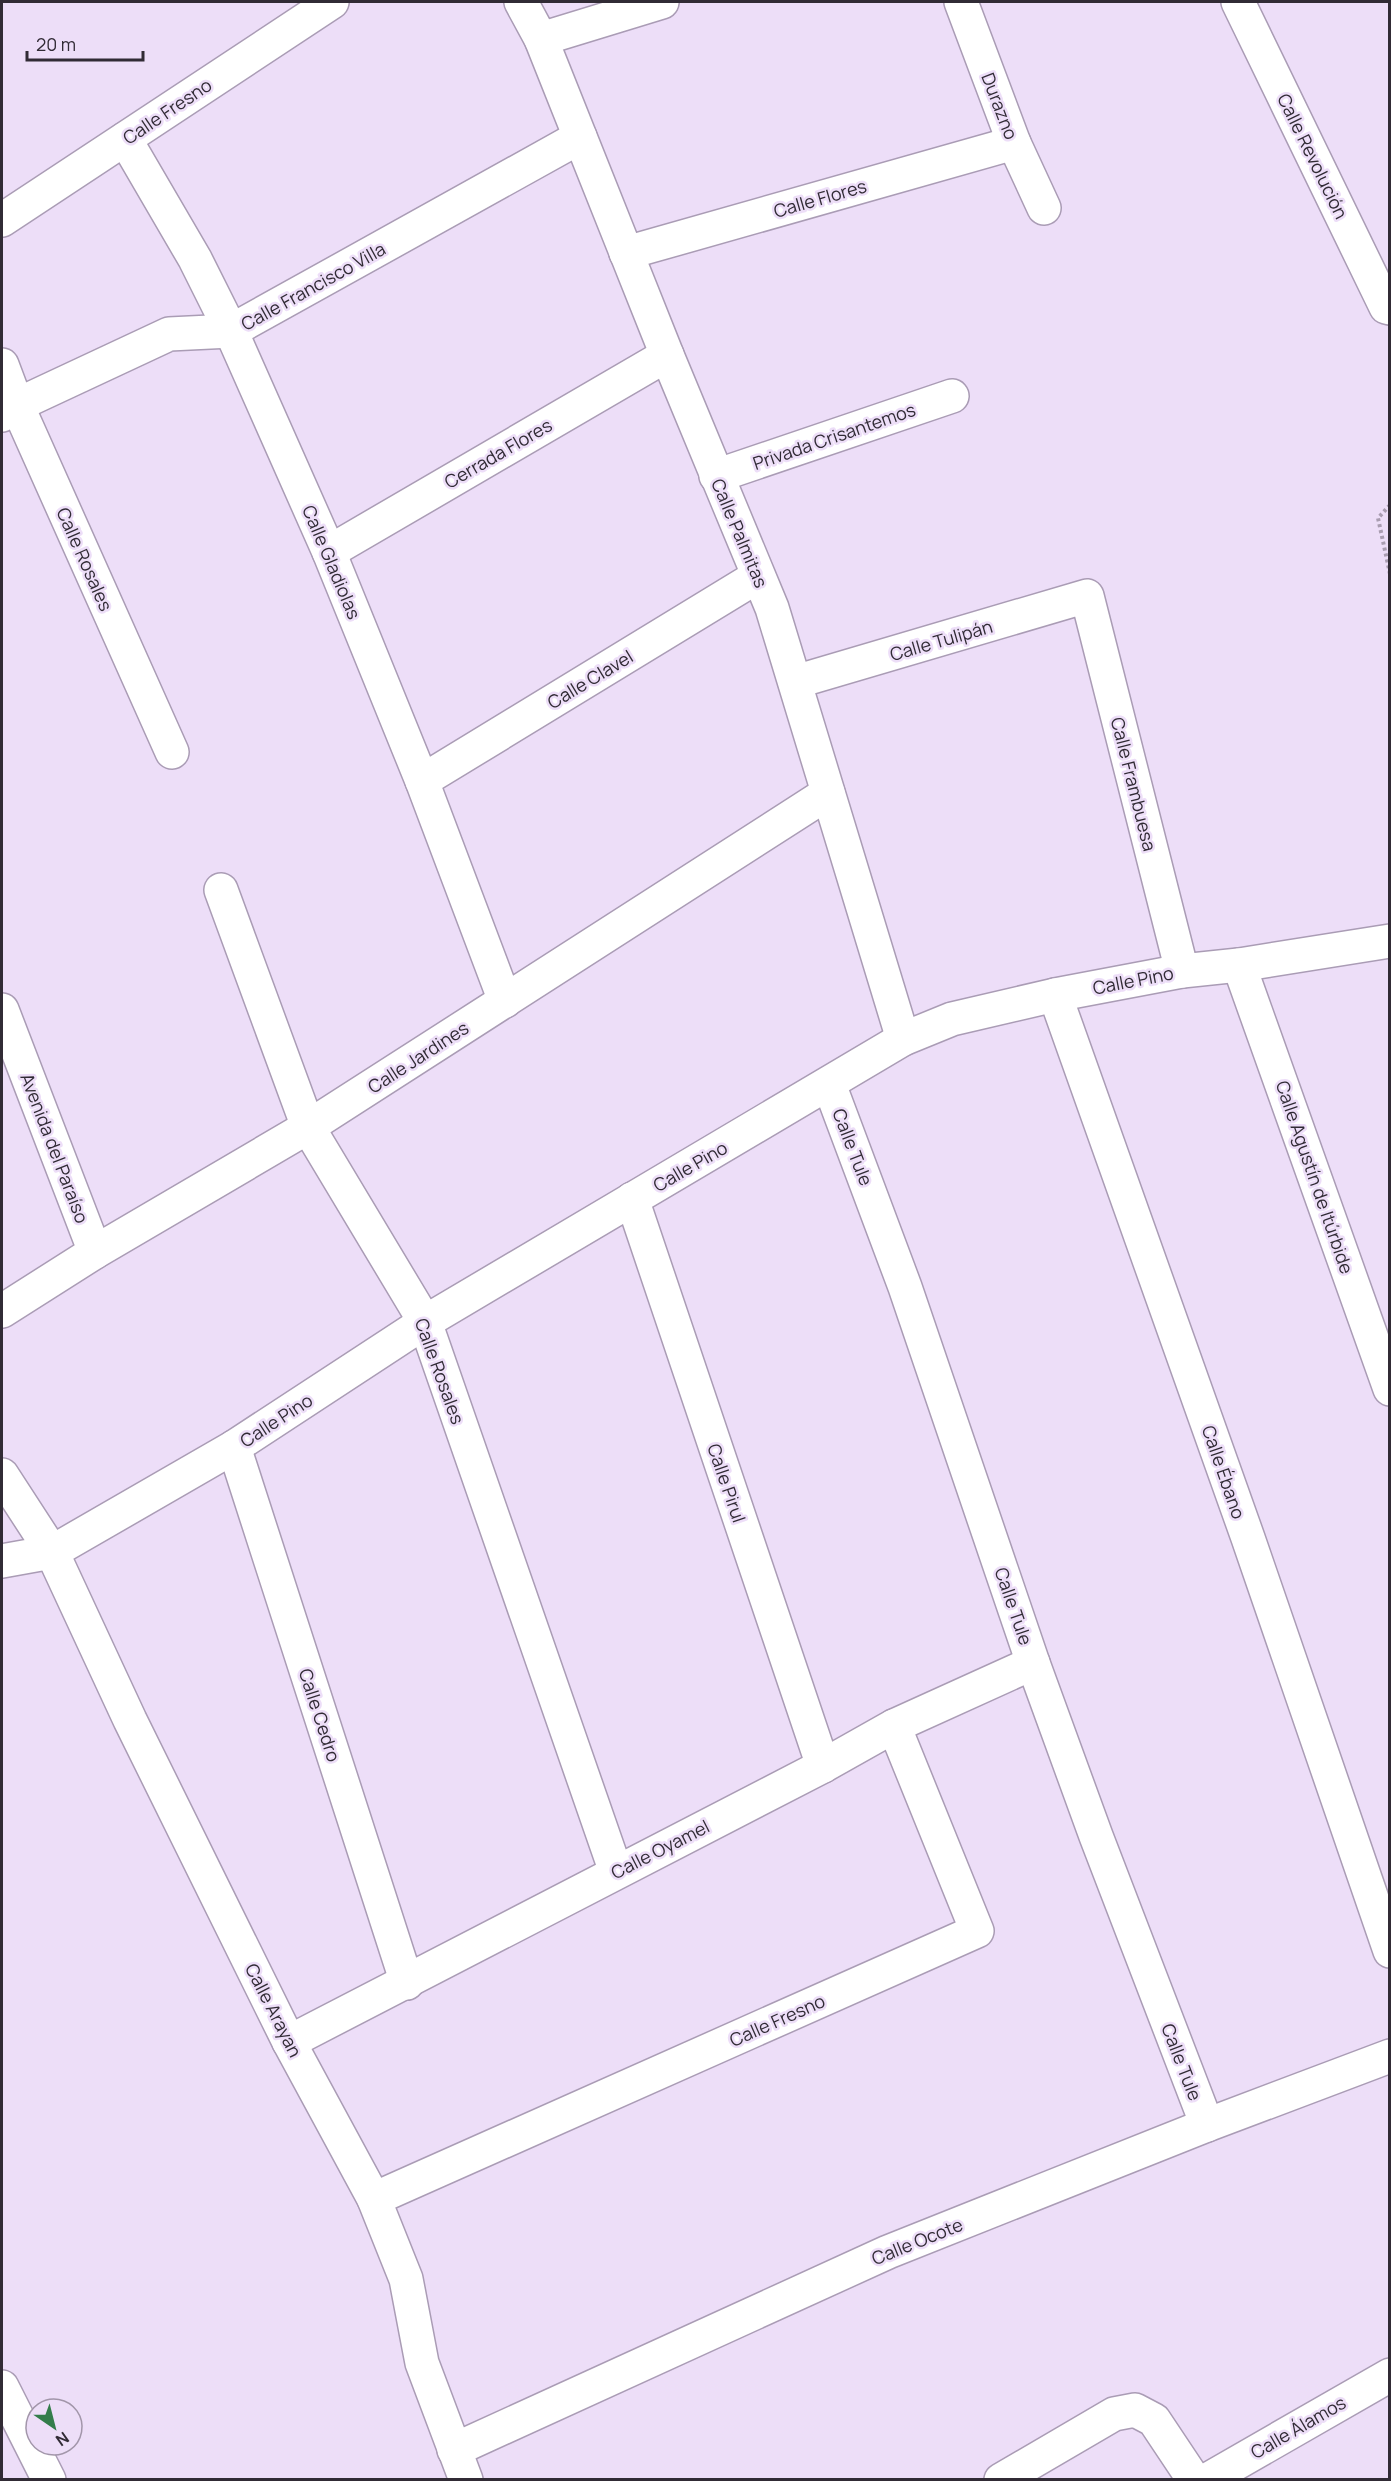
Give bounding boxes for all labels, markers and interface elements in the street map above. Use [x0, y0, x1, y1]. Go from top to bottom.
scale bar [27, 24, 142, 62]
text: 20 m [36, 32, 76, 56]
street label: Durazno [976, 69, 1024, 143]
street label: Calle Fresno [118, 73, 216, 149]
street label: Calle Revolución [1272, 89, 1354, 223]
street label: Calle Flores [771, 173, 869, 223]
street label: Calle Francisco Villa [236, 236, 390, 336]
street label: Privada Crisantemos [750, 397, 918, 475]
street label: Cerrada Flores [440, 412, 556, 494]
street label: Calle Palmitas [706, 475, 774, 591]
street label: Calle Gladiolas [297, 501, 367, 623]
street label: Calle Rosales [51, 503, 119, 615]
street label: Calle Tulipán [887, 614, 995, 666]
street label: Calle Clavel [543, 644, 637, 714]
street label: Calle Frambuesa [1106, 715, 1162, 853]
street label: Calle Pino [1091, 960, 1175, 1000]
street label: Calle Jardines [363, 1015, 473, 1099]
street label: Avenida del Paraíso [15, 1070, 95, 1226]
street label: Calle Agustín de Itúrbide [1271, 1077, 1359, 1277]
street label: Calle Tule [827, 1105, 879, 1189]
street label: Calle Pino [649, 1135, 731, 1197]
street label: Calle Rosales [410, 1315, 470, 1427]
street label: Calle Pino [235, 1388, 317, 1452]
street label: Calle Ébano [1197, 1422, 1251, 1522]
street label: Calle Pirul [702, 1440, 752, 1526]
street label: Calle Tule [990, 1564, 1038, 1648]
street label: Calle Cedro [294, 1665, 346, 1765]
street label: Calle Oyamel [607, 1814, 713, 1884]
street label: Calle Arayan [240, 1959, 308, 2061]
street label: Calle Fresno [726, 1988, 828, 2052]
street label: Calle Tule [1156, 2020, 1208, 2104]
street label: Calle Ocote [868, 2212, 966, 2270]
street label: Calle Álamos [1246, 2390, 1350, 2464]
north arrow [24, 2397, 84, 2457]
text: N [52, 2427, 74, 2452]

